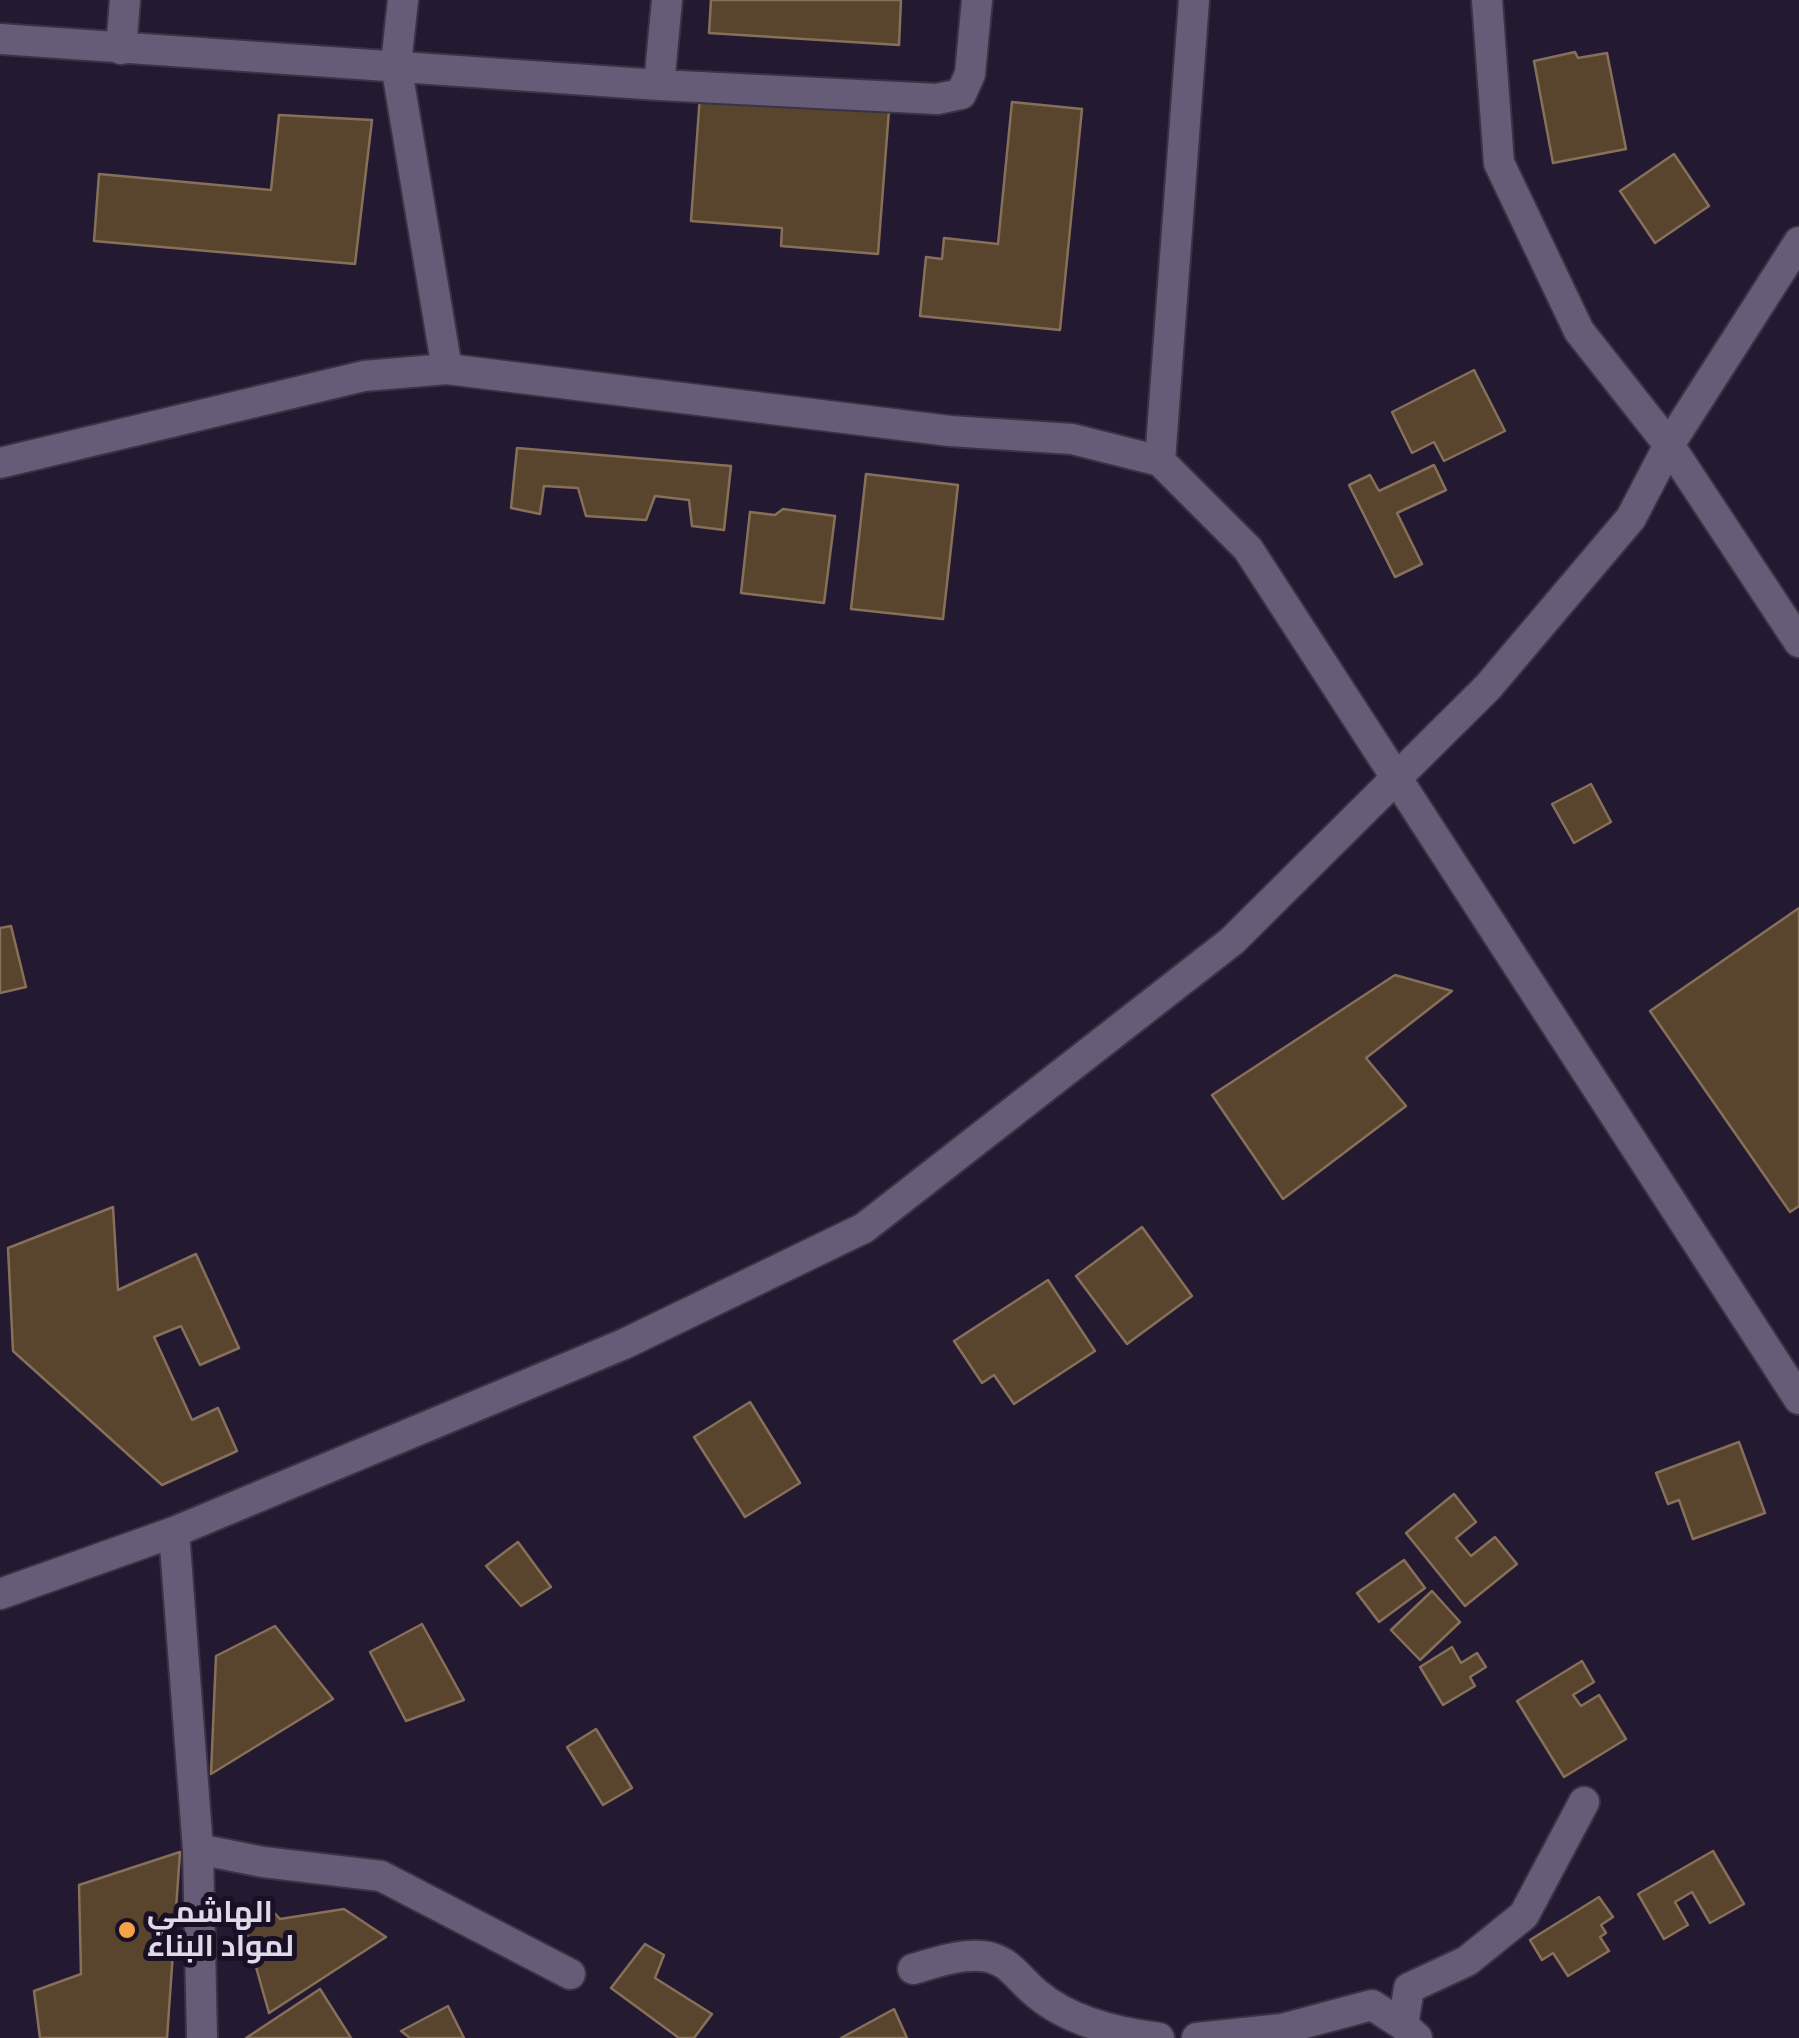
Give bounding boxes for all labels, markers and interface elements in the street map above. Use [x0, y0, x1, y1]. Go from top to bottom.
place label: الهاشمي لمواد البناء [147, 1895, 294, 1966]
marker: الهاشمي لمواد البناء [116, 1919, 138, 1941]

